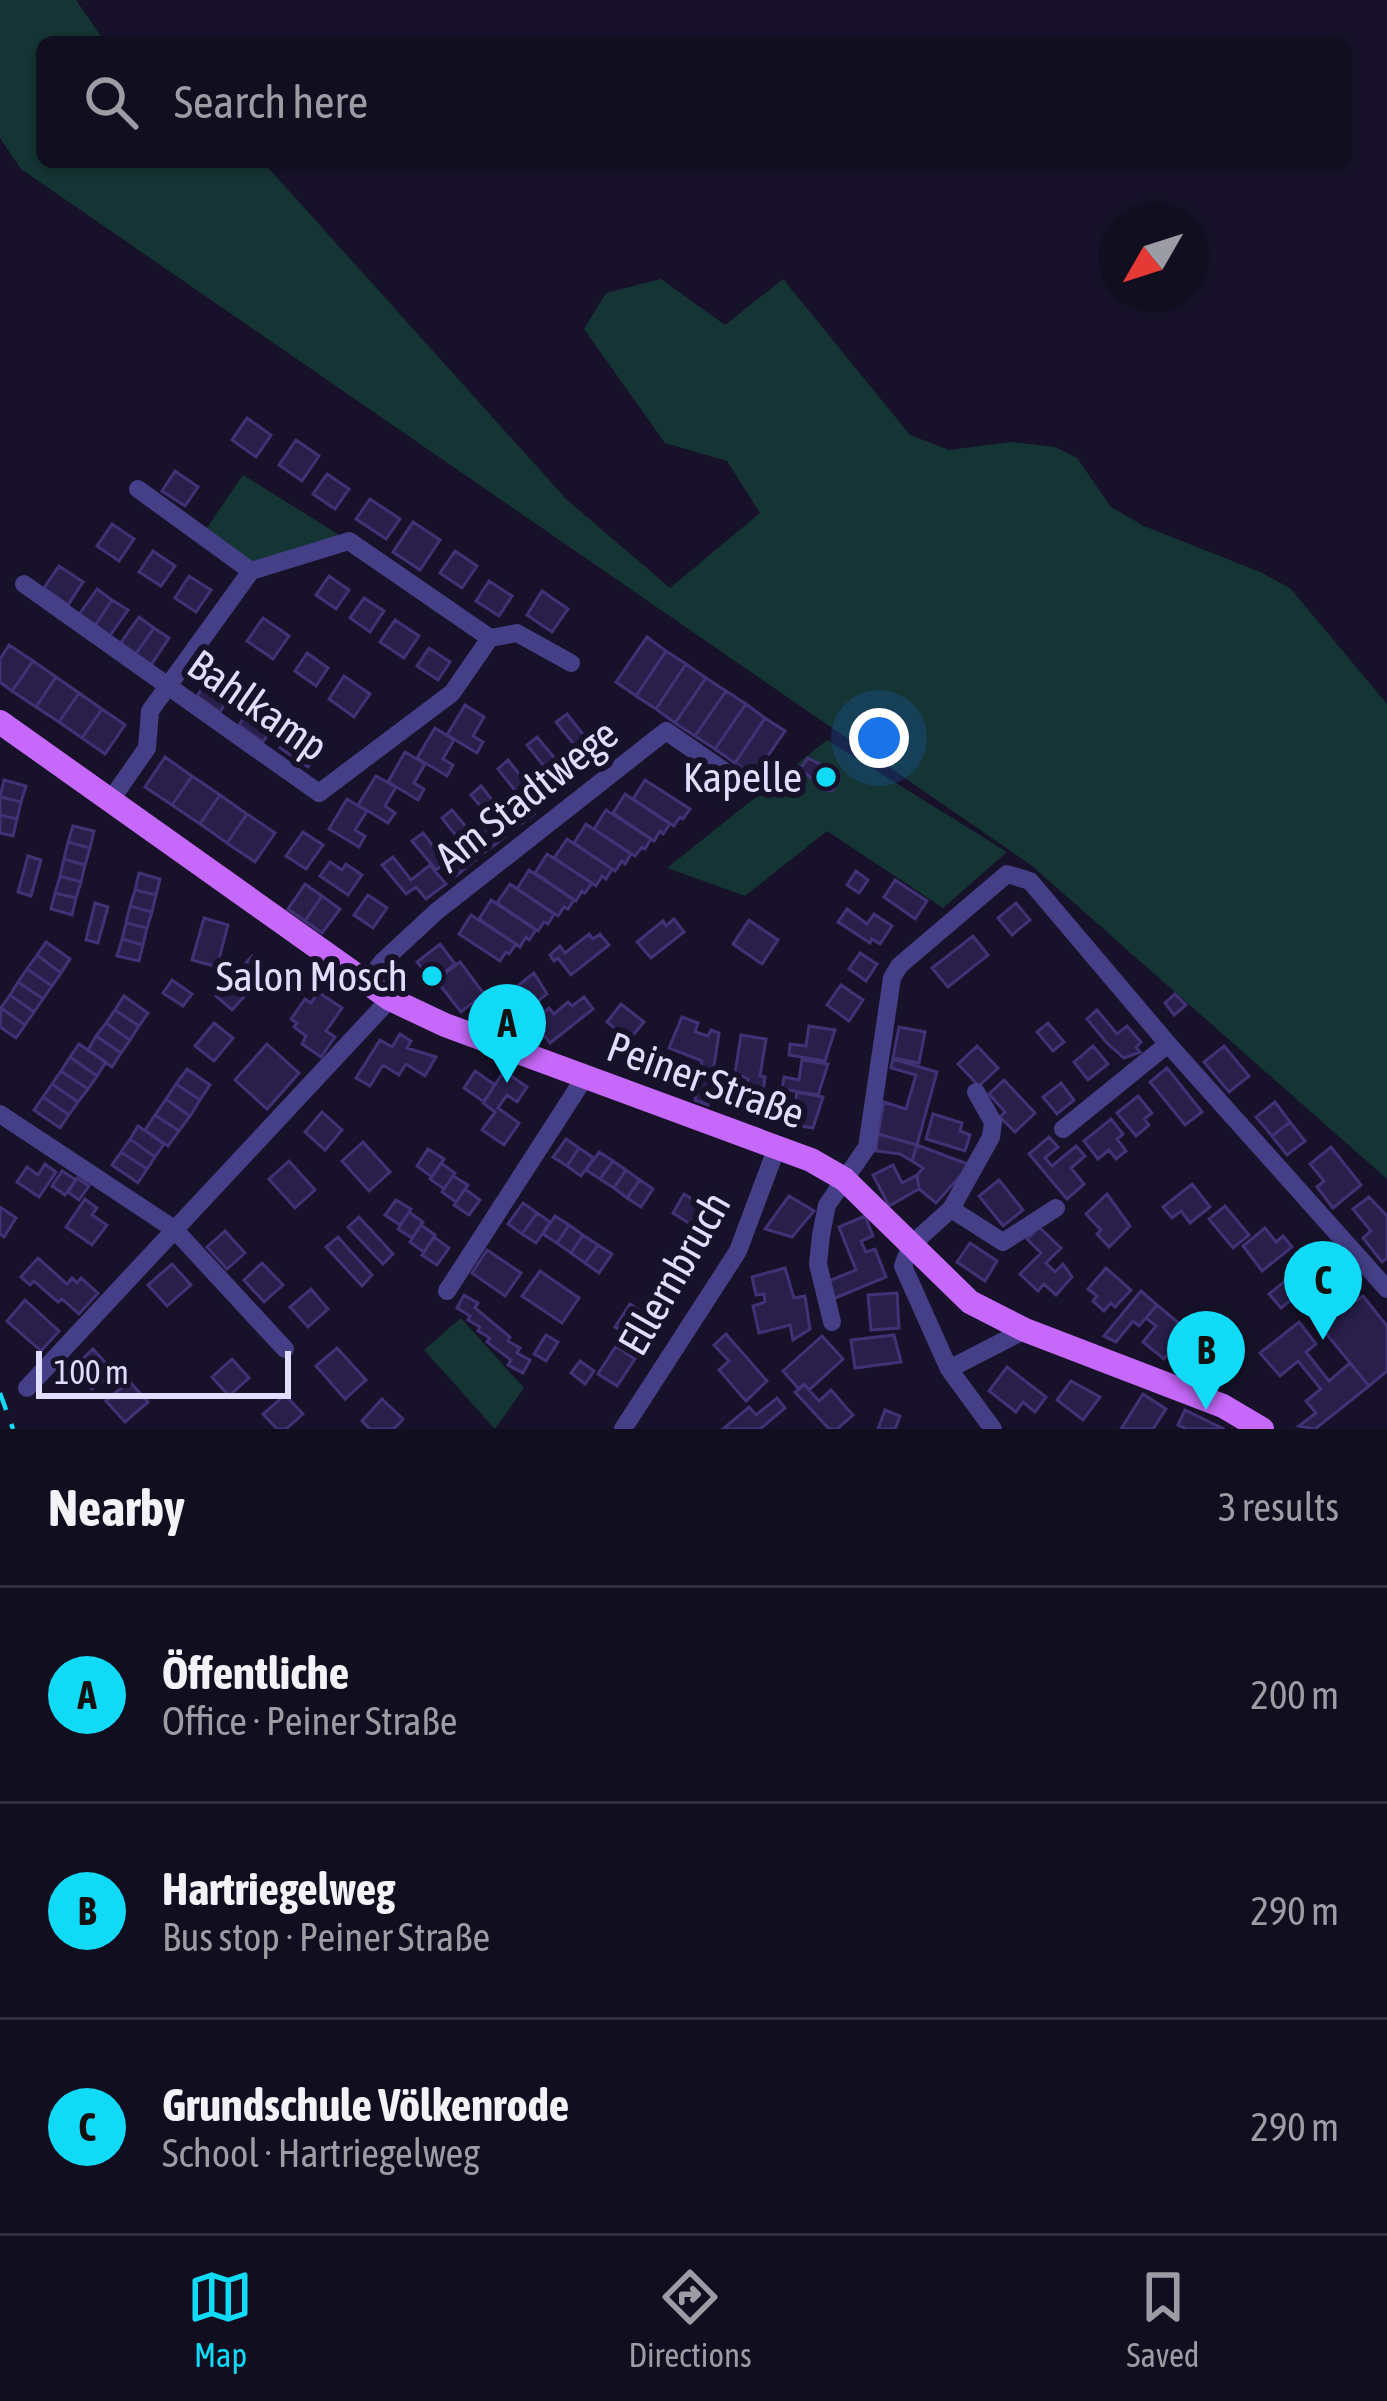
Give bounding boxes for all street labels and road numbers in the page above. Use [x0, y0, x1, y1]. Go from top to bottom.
street label: Bahlkamp [179, 640, 337, 770]
street label: Am Stadtwege [425, 709, 627, 881]
street label: Peiner Straße [601, 1022, 811, 1138]
street label: Ellernbruch [608, 1183, 740, 1363]

